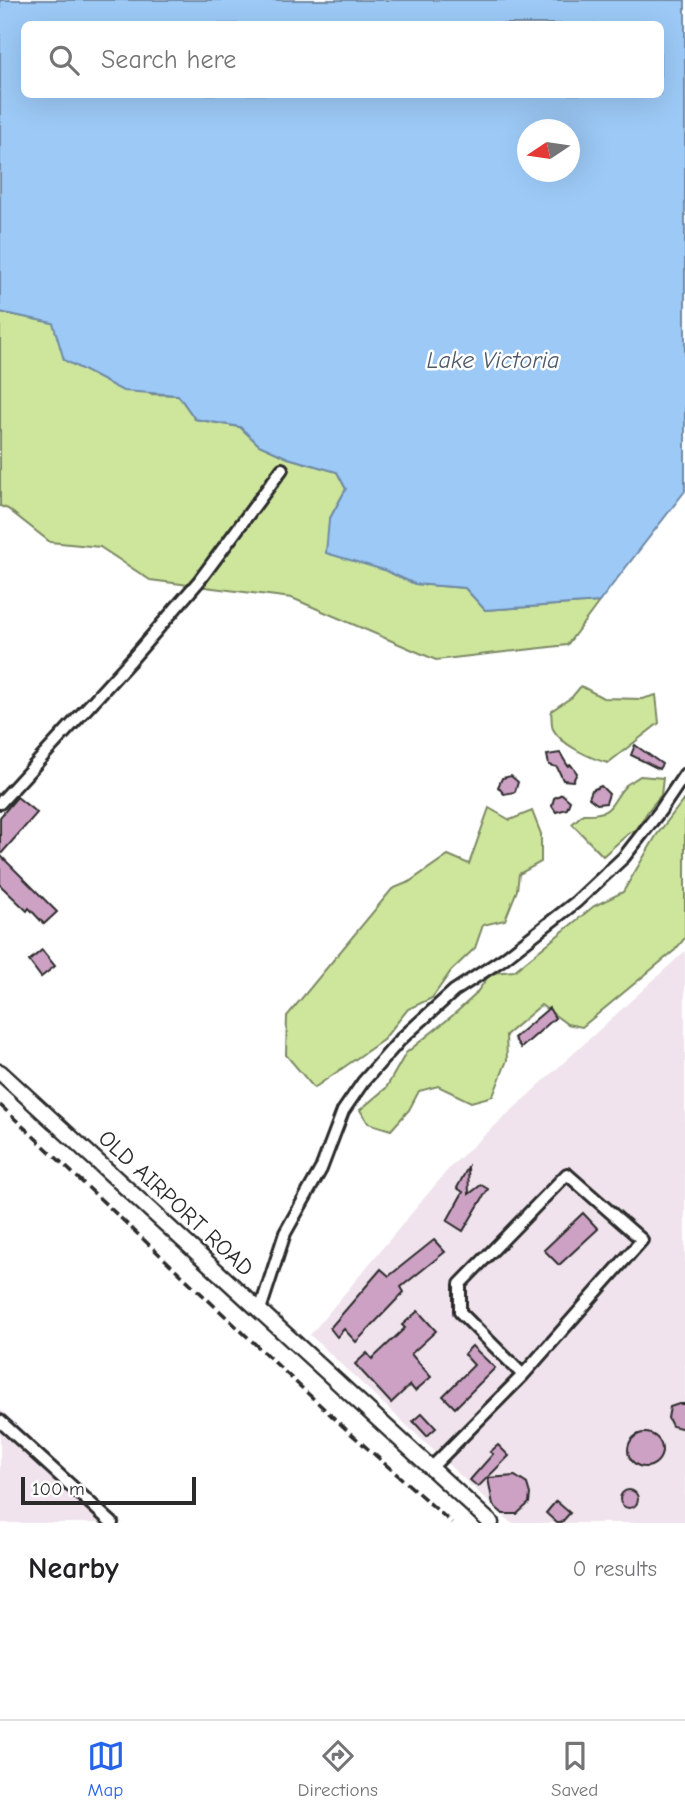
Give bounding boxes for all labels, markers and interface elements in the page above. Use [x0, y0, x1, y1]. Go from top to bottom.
search box [21, 21, 664, 98]
icon: search [45, 41, 83, 79]
text: Search here [101, 45, 236, 75]
north arrow [517, 119, 580, 182]
water label: Lake Victoria [427, 346, 559, 374]
street label: OLD AIRPORT ROAD [93, 1124, 259, 1282]
scale bar [21, 1474, 196, 1506]
text: 100 m [32, 1478, 85, 1500]
text: Nearby [28, 1551, 119, 1586]
text: 0 results [573, 1555, 657, 1582]
tab: Map [87, 1737, 125, 1801]
tab: Directions [298, 1737, 378, 1801]
tab: Saved [551, 1737, 598, 1801]

